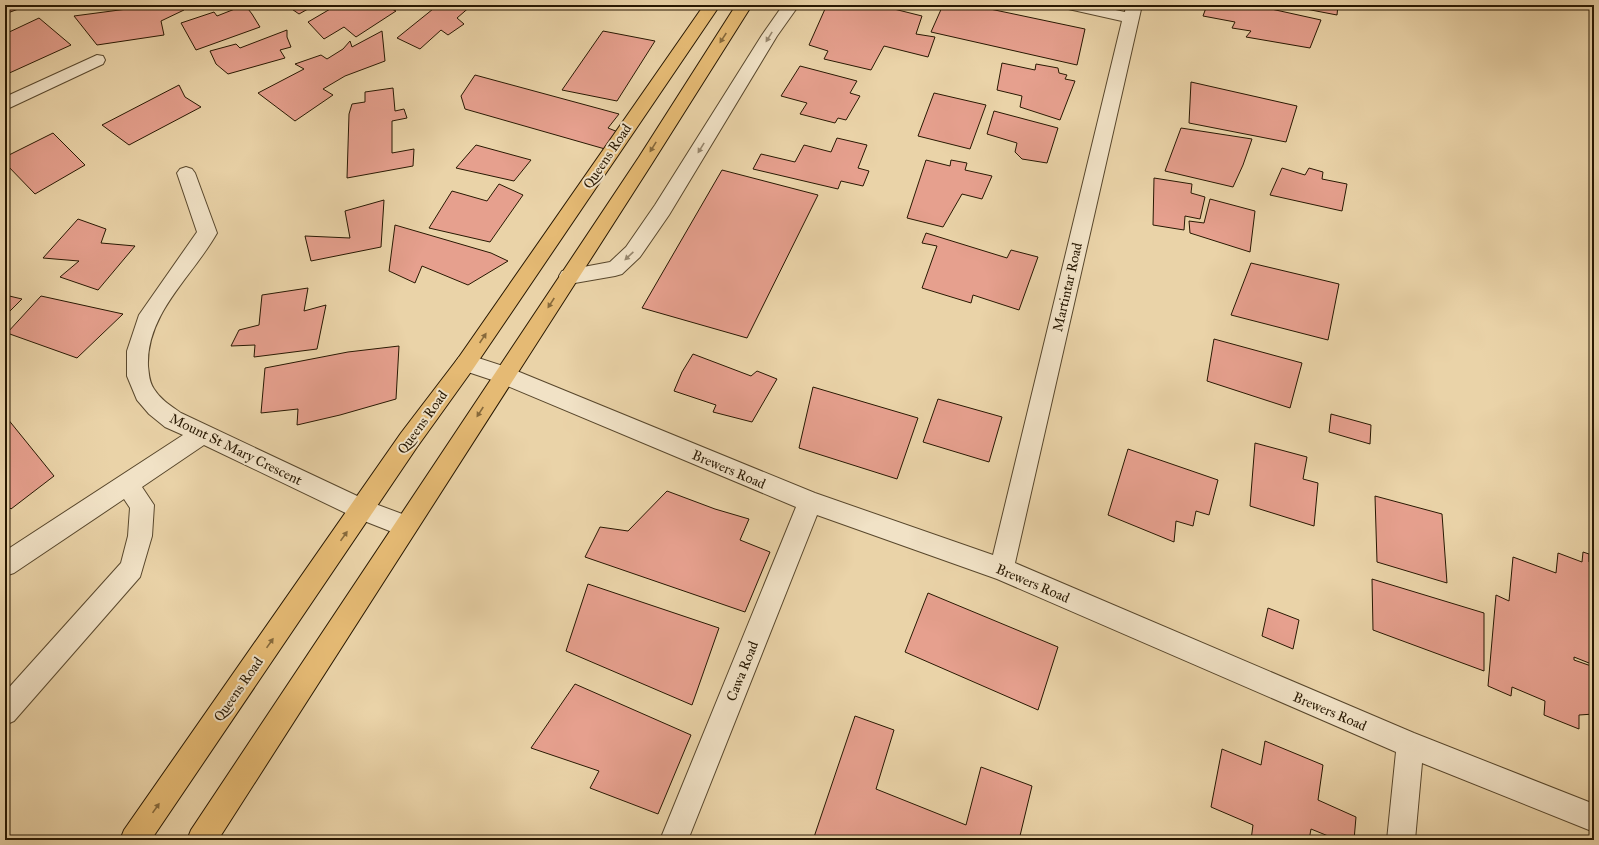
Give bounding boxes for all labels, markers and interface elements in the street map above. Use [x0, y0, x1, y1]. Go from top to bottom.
one-way arrow [765, 32, 773, 42]
one-way arrow [719, 33, 727, 43]
street label: Queens Road [580, 121, 635, 192]
one-way arrow [649, 142, 657, 152]
one-way arrow [697, 142, 704, 154]
street label: Martintar Road [1049, 241, 1086, 333]
one-way arrow [624, 251, 634, 261]
one-way arrow [547, 298, 555, 308]
one-way arrow [479, 332, 486, 344]
street label: Queens Road [394, 387, 451, 457]
one-way arrow [476, 407, 484, 417]
street label: Mount St Mary Crescent [167, 410, 305, 489]
street label: Brewers Road [689, 446, 768, 493]
one-way arrow [340, 531, 348, 541]
street label: Brewers Road [993, 560, 1072, 607]
one-way arrow [266, 638, 274, 648]
street label: Cawa Road [723, 639, 762, 704]
street label: Queens Road [210, 654, 267, 725]
street label: Brewers Road [1290, 688, 1369, 735]
one-way arrow [152, 803, 160, 813]

